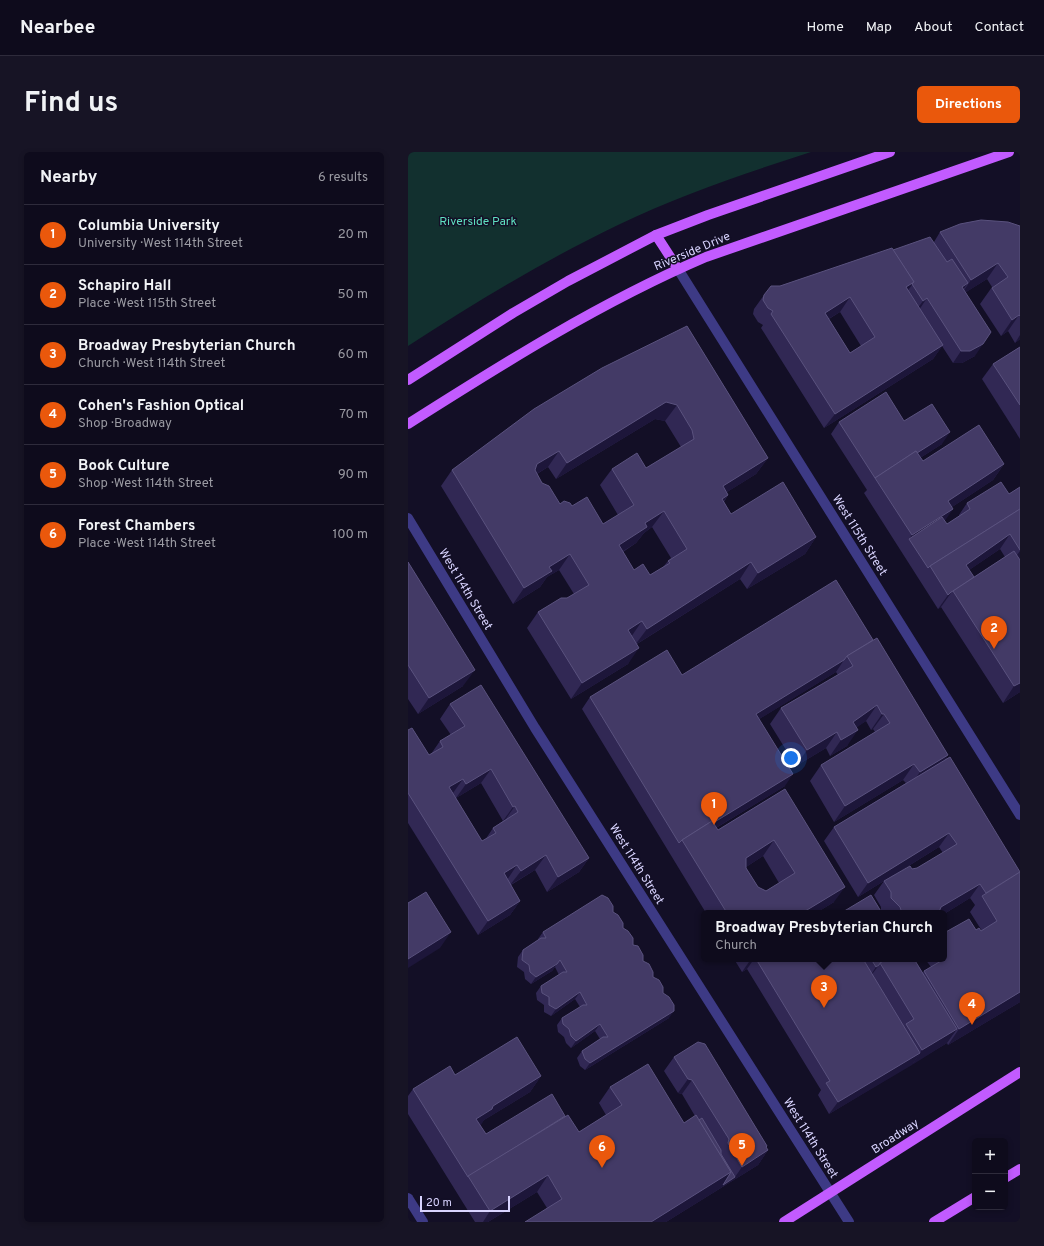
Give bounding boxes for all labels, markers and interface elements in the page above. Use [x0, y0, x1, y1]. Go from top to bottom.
text: Nearbee [20, 16, 95, 40]
text: Home [807, 19, 844, 36]
text: Map [866, 19, 892, 36]
text: About [914, 19, 953, 36]
text: Contact [975, 19, 1024, 36]
text: Find us [24, 86, 118, 122]
button: Directions [917, 86, 1020, 123]
text: Nearby [40, 167, 97, 189]
text: 6 results [318, 170, 368, 186]
park label: Riverside Park [439, 214, 517, 230]
text: Columbia University [78, 217, 220, 236]
text: 1 [50, 227, 56, 243]
text: 20 m [338, 227, 368, 243]
street label: Riverside Drive [652, 229, 733, 275]
text: University · West 114th Street [78, 236, 243, 252]
text: Schapiro Hall [78, 277, 171, 296]
text: 2 [49, 287, 57, 303]
text: 50 m [338, 287, 368, 303]
text: Place · West 115th Street [78, 296, 216, 312]
text: Broadway Presbyterian Church [78, 337, 296, 356]
text: 3 [49, 347, 57, 363]
text: 60 m [338, 347, 368, 363]
text: Church · West 114th Street [78, 356, 225, 372]
text: Cohen's Fashion Optical [78, 397, 244, 416]
text: 4 [49, 407, 57, 423]
text: 70 m [339, 407, 368, 423]
text: Shop · Broadway [78, 416, 172, 432]
text: Book Culture [78, 457, 170, 476]
text: 5 [49, 467, 57, 483]
text: 90 m [338, 467, 368, 483]
text: Shop · West 114th Street [78, 476, 213, 492]
street label: West 115th Street [828, 492, 890, 579]
text: Forest Chambers [78, 517, 195, 536]
text: 6 [49, 527, 57, 543]
text: 100 m [332, 527, 368, 543]
text: Place · West 114th Street [78, 536, 216, 552]
street label: West 114th Street [435, 546, 496, 633]
pin: 2 [981, 616, 1007, 649]
your location [781, 748, 801, 768]
pin: 1 [701, 792, 727, 825]
street label: West 114th Street [605, 821, 667, 908]
popup [701, 910, 947, 962]
text: Broadway Presbyterian Church [715, 919, 933, 938]
text: Church [715, 938, 757, 954]
pin: 3 [811, 975, 837, 1008]
pin: 4 [959, 992, 985, 1025]
street label: West 114th Street [779, 1095, 841, 1182]
street label: Broadway [869, 1116, 922, 1158]
pin: 5 [729, 1133, 755, 1166]
pin: 6 [589, 1135, 615, 1168]
map controls [972, 1138, 1008, 1210]
button: + [972, 1138, 1008, 1174]
button: − [972, 1174, 1008, 1210]
scale bar [420, 1194, 510, 1213]
text: 20 m [426, 1196, 452, 1210]

